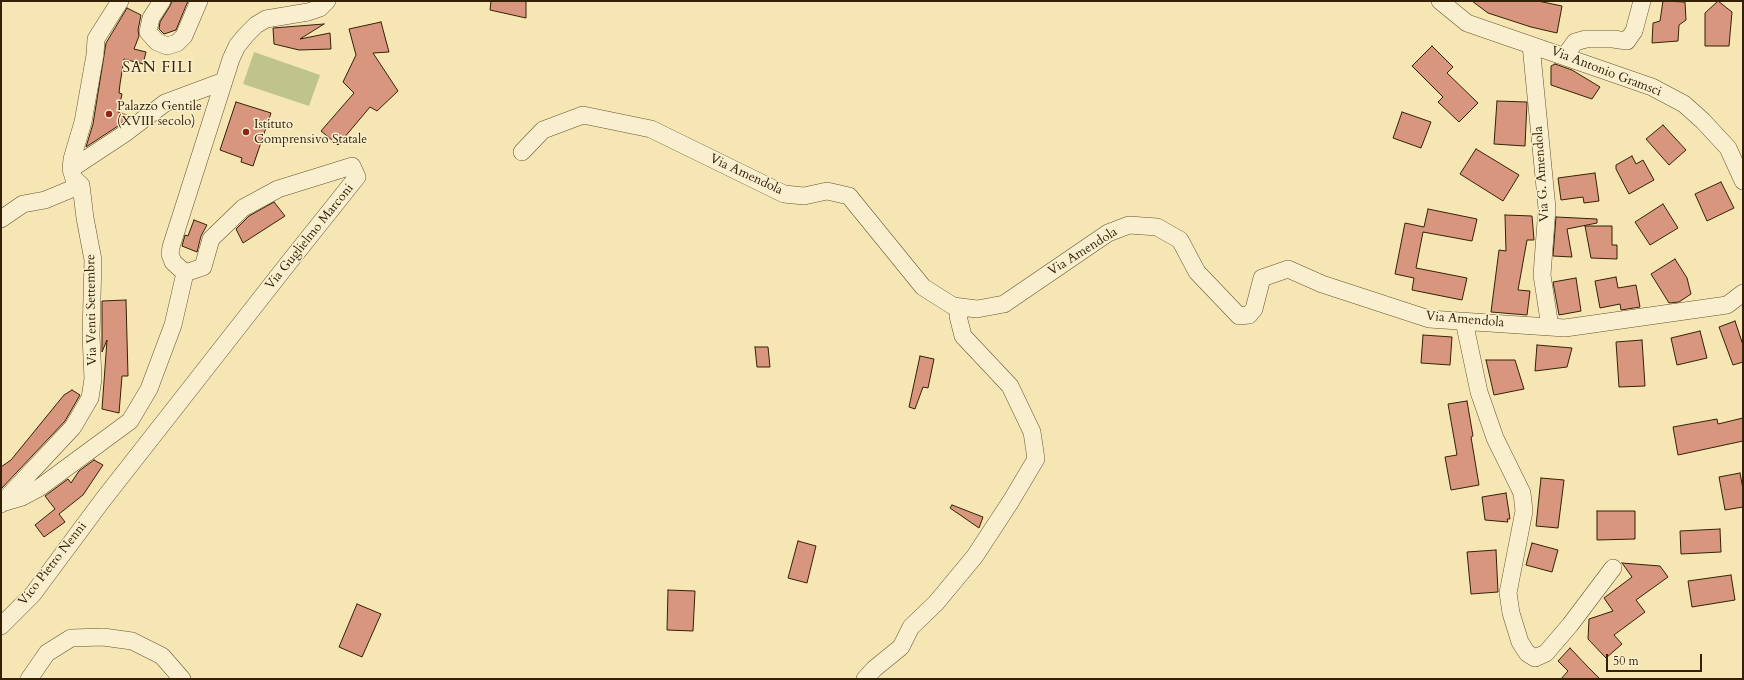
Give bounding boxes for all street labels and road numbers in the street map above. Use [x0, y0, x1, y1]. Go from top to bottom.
street label: Via Antonio Gramsci [1548, 44, 1664, 100]
street label: Via G. Amendola [1531, 126, 1553, 222]
street label: Via Amendola [707, 151, 785, 199]
street label: Via Guglielmo Marconi [263, 181, 357, 293]
street label: Via Amendola [1045, 225, 1121, 279]
street label: Via Venti Settembre [83, 254, 101, 366]
street label: Via Amendola [1425, 309, 1505, 331]
street label: Vico Pietro Nenni [16, 519, 90, 609]

